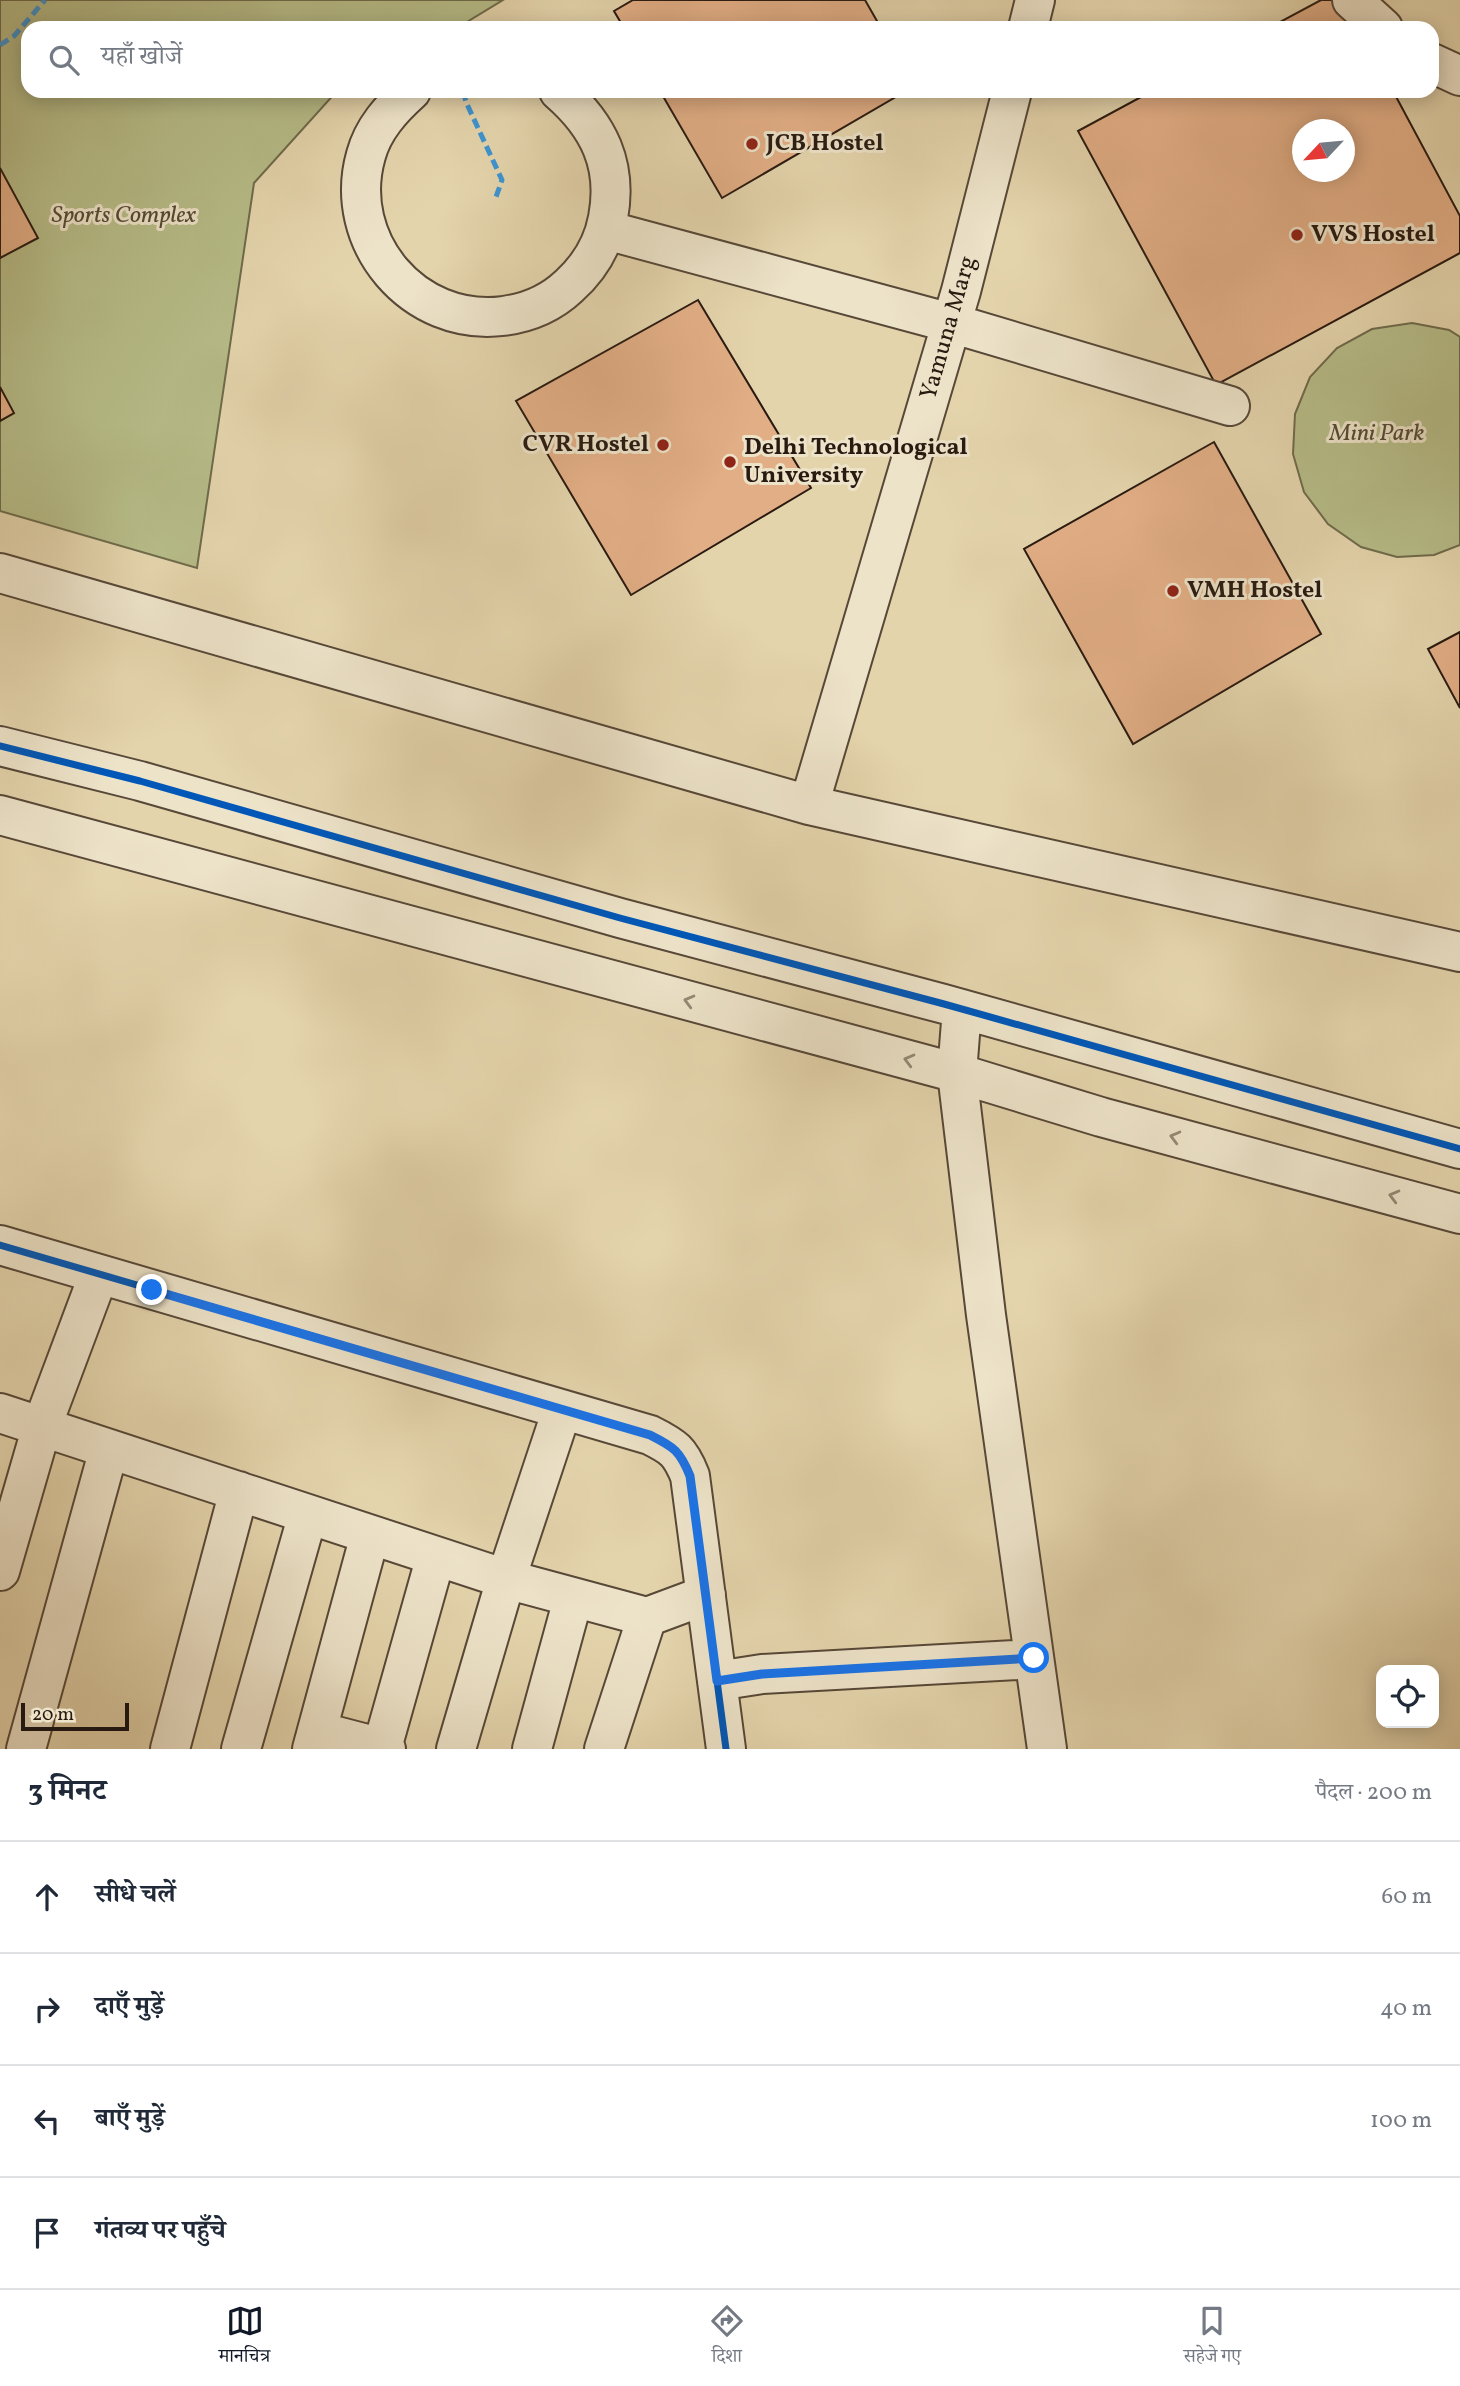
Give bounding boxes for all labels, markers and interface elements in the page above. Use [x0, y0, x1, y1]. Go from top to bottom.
search box [21, 21, 1439, 98]
text: यहाँ खोजें [101, 39, 182, 75]
icon: search [45, 41, 83, 79]
north arrow [1292, 119, 1355, 182]
place label: JCB Hostel [765, 127, 884, 161]
marker: JCB Hostel [744, 136, 760, 152]
park label: Sports Complex [52, 199, 196, 233]
place label: VVS Hostel [1311, 218, 1435, 252]
marker: VVS Hostel [1289, 227, 1305, 243]
street label: Yamuna Marg [912, 252, 986, 404]
park label: Mini Park [1329, 417, 1424, 451]
place label: CVR Hostel [523, 428, 649, 462]
place label: Delhi Technological University [744, 431, 968, 493]
marker: CVR Hostel [655, 437, 671, 453]
marker: Delhi Technological University [722, 454, 738, 470]
place label: VMH Hostel [1187, 574, 1323, 608]
marker: VMH Hostel [1165, 583, 1181, 599]
one-way arrow [683, 995, 695, 1009]
one-way arrow [903, 1054, 915, 1069]
one-way arrow [1169, 1131, 1181, 1145]
one-way arrow [1388, 1190, 1400, 1205]
route end [136, 1274, 167, 1305]
route start [1018, 1642, 1049, 1673]
map controls [1376, 1665, 1439, 1728]
button: locate [1376, 1665, 1439, 1728]
scale bar [21, 1700, 130, 1732]
text: 20 m [32, 1702, 74, 1728]
text: 3 मिनट [28, 1771, 106, 1813]
text: पैदल · 200 m [1316, 1777, 1432, 1809]
text: सीधे चलें [95, 1877, 176, 1913]
icon: ahead [28, 1878, 66, 1916]
text: 60 m [1382, 1881, 1432, 1913]
text: दाएँ मुड़ें [95, 1989, 164, 2025]
icon: right [28, 1990, 66, 2028]
text: 40 m [1380, 1993, 1432, 2025]
text: बाएँ मुड़ें [95, 2101, 165, 2137]
icon: left [28, 2102, 66, 2140]
text: 100 m [1370, 2105, 1432, 2137]
text: गंतव्य पर पहुँचे [95, 2213, 226, 2249]
icon: arrive [28, 2214, 66, 2252]
tab: मानचित्र [219, 2302, 270, 2374]
tab: दिशा [708, 2302, 746, 2374]
tab: सहेजे गए [1183, 2302, 1241, 2374]

